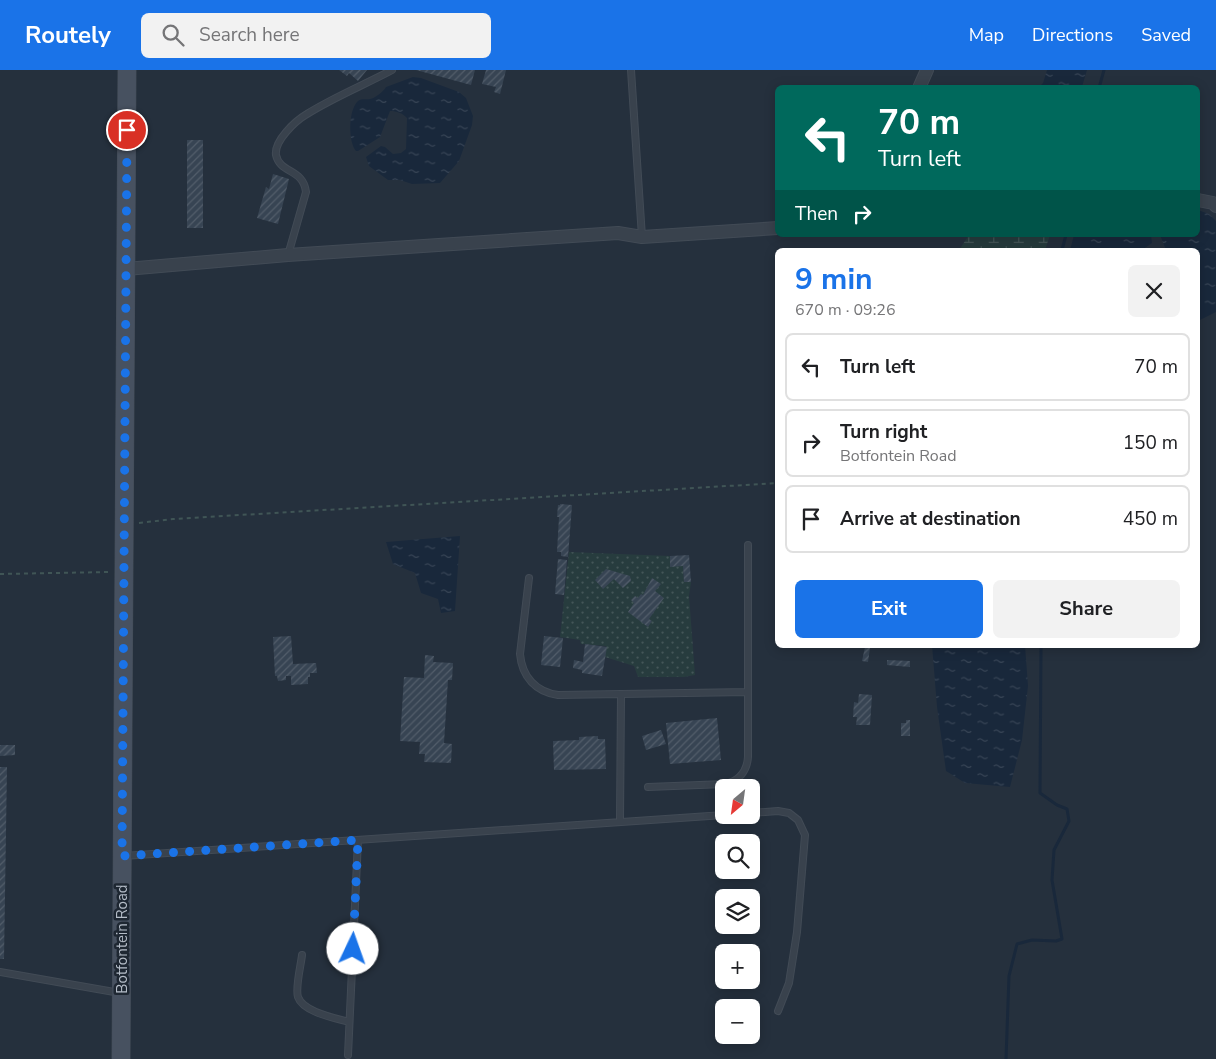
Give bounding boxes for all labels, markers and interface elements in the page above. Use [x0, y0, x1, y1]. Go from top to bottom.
search box [141, 13, 491, 58]
text: Routely [25, 19, 111, 51]
icon: search [159, 21, 187, 49]
text: Search here [199, 22, 300, 48]
text: Map [969, 23, 1004, 47]
text: Directions [1032, 23, 1113, 47]
text: Saved [1141, 23, 1191, 47]
text: 70 m [878, 99, 960, 146]
icon: left [795, 105, 860, 170]
pin [106, 109, 148, 151]
icon: arrive [113, 116, 141, 144]
text: Turn left [878, 144, 961, 174]
icon: right [848, 200, 876, 228]
text: Then [795, 201, 838, 227]
text: 9 min [795, 259, 873, 300]
button: close [1128, 265, 1180, 317]
text: 670 m · 09:26 [795, 299, 896, 321]
icon: left [797, 353, 825, 381]
text: Turn left [840, 354, 915, 380]
text: 70 m [1134, 354, 1178, 380]
text: Turn right [840, 419, 927, 445]
icon: right [797, 429, 825, 457]
text: 150 m [1123, 430, 1178, 456]
text: Botfontein Road [840, 445, 957, 467]
icon: arrive [797, 505, 825, 533]
text: Arrive at destination [840, 506, 1021, 532]
text: 450 m [1123, 506, 1178, 532]
button: Exit [795, 580, 983, 638]
button: Share [993, 580, 1180, 638]
north arrow [715, 779, 760, 824]
map controls [715, 779, 760, 1044]
button: search [715, 834, 760, 879]
street label: Botfontein Road [112, 884, 132, 994]
button: layers [715, 889, 760, 934]
position arrow [326, 922, 378, 974]
button: + [715, 944, 760, 989]
button: − [715, 999, 760, 1044]

